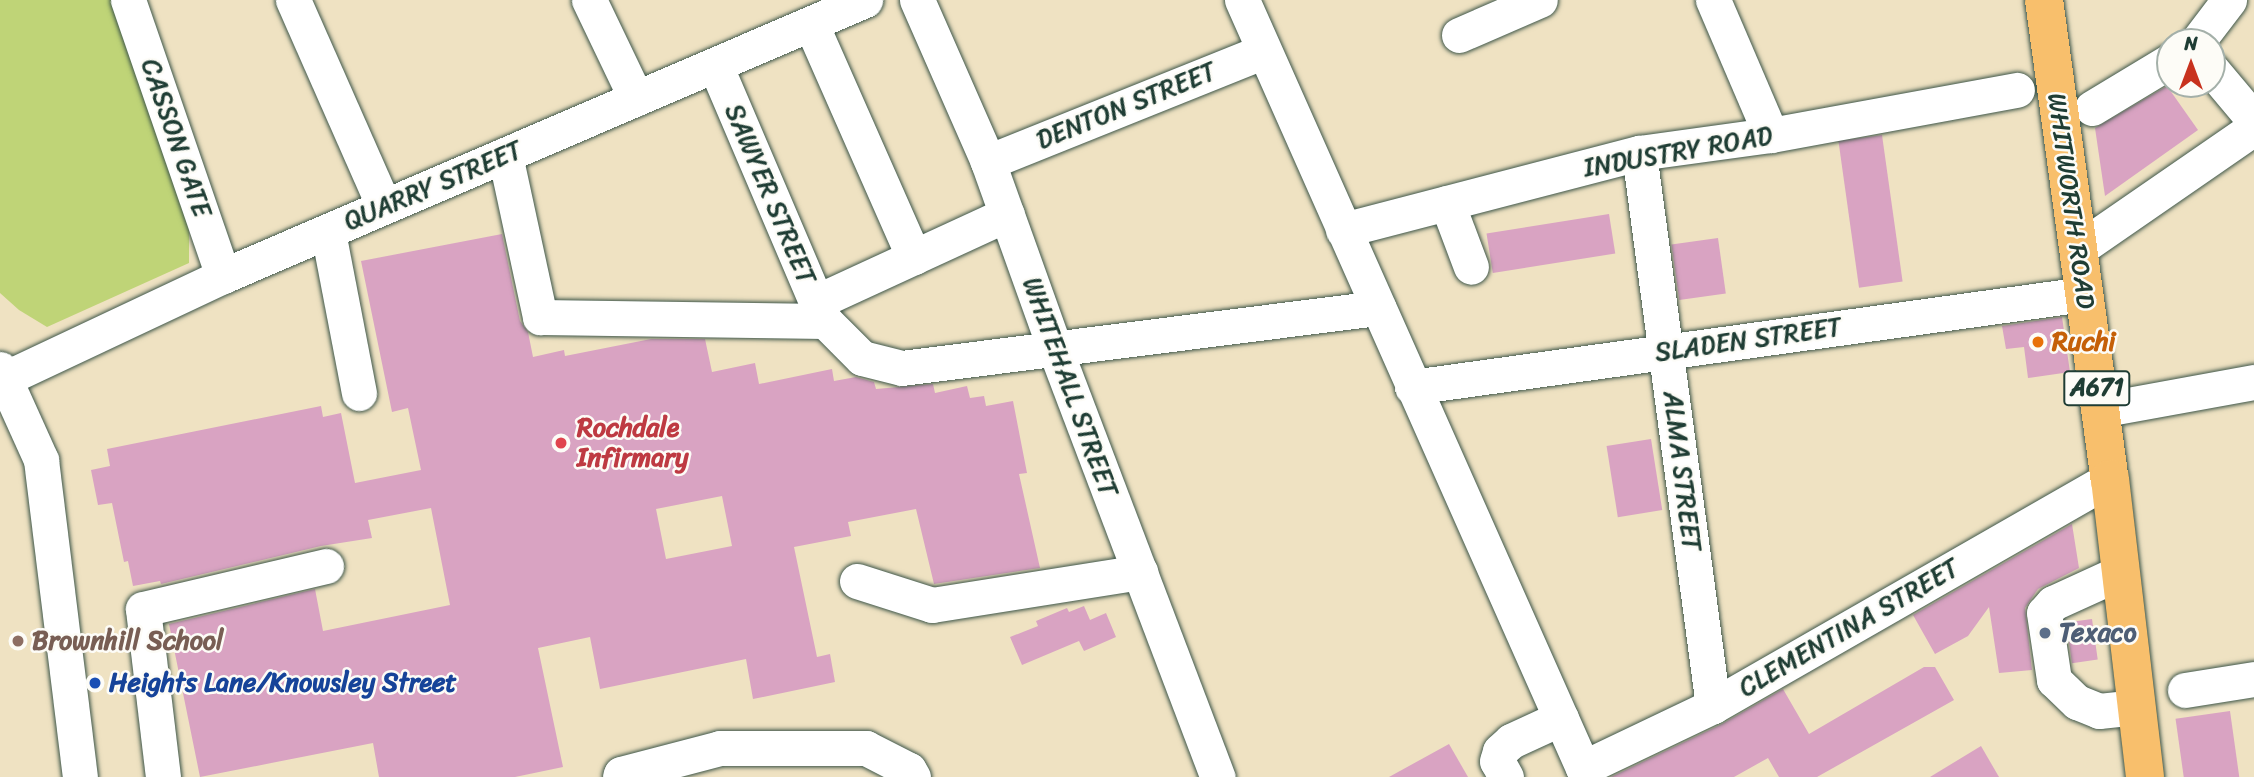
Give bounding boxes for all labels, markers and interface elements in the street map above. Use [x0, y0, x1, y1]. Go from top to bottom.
text: N [2184, 27, 2198, 60]
north arrow [2156, 28, 2226, 98]
street label: CASSON GATE [134, 54, 218, 222]
street label: DENTON STREET [1031, 56, 1221, 156]
street label: WHITWORTH ROAD [2040, 91, 2102, 311]
street label: SAWYER STREET [718, 99, 822, 289]
street label: INDUSTRY ROAD [1581, 120, 1775, 184]
street label: QUARRY STREET [339, 134, 527, 238]
street label: WHITEHALL STREET [1016, 273, 1124, 501]
street label: SLADEN STREET [1652, 311, 1844, 369]
place label: Ruchi [2052, 326, 2115, 358]
marker: Ruchi [2030, 334, 2046, 350]
road number: A671 [2062, 368, 2132, 408]
street label: ALMA STREET [1657, 388, 1707, 554]
place label: Rochdale Infirmary [577, 412, 688, 474]
marker: Rochdale Infirmary [551, 433, 571, 453]
street label: CLEMENTINA STREET [1733, 552, 1965, 704]
place label: Texaco [2059, 617, 2137, 649]
place label: Brownhill School [32, 625, 223, 657]
marker: Texaco [2037, 625, 2053, 641]
marker: Brownhill School [10, 633, 26, 649]
place label: Heights Lane/Knowsley Street [109, 667, 457, 699]
marker: Heights Lane/Knowsley Street [87, 675, 103, 691]

